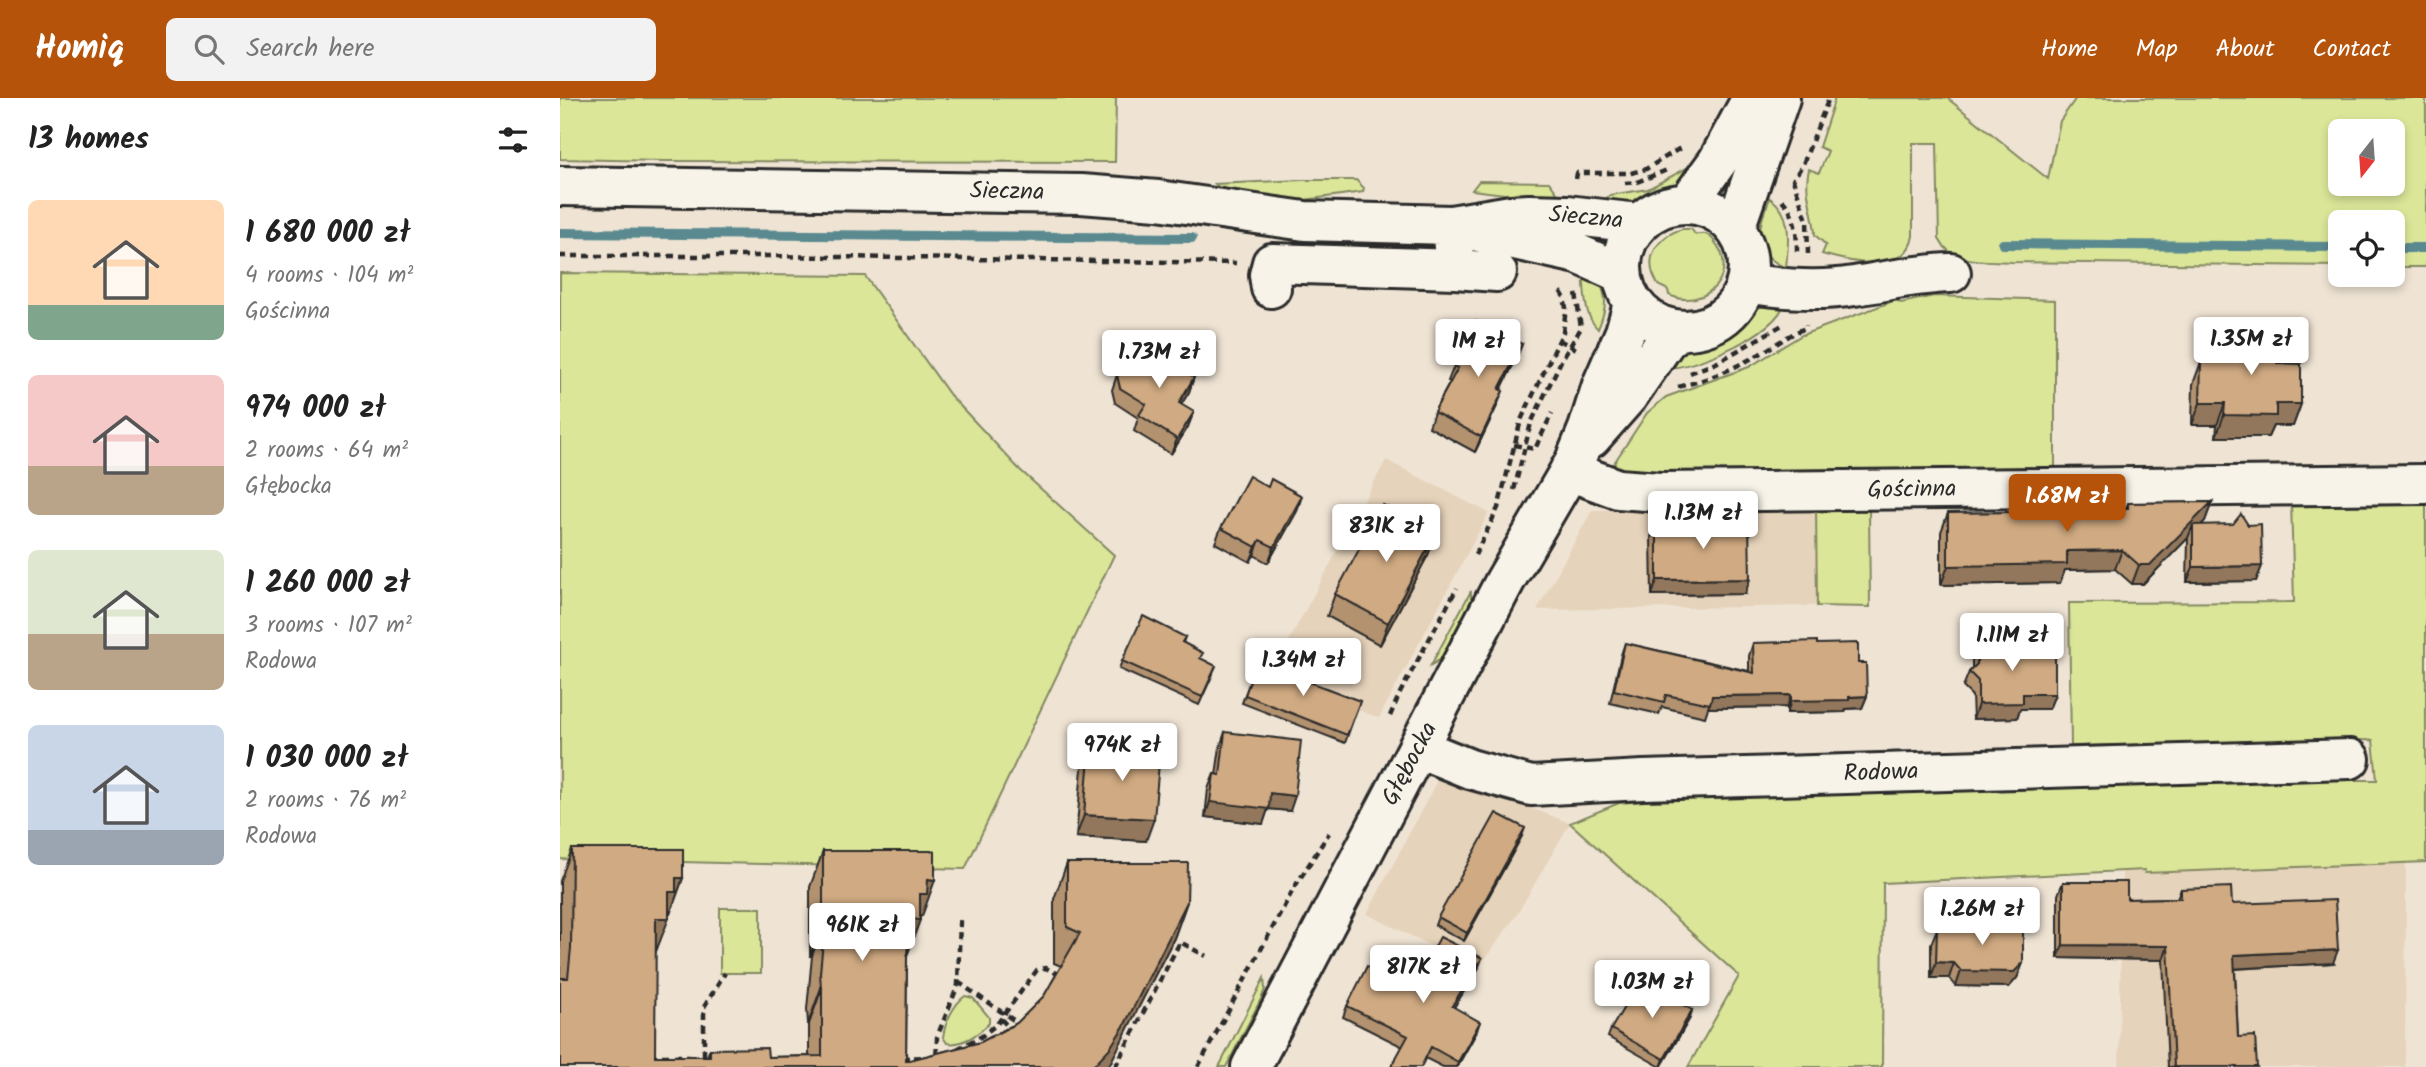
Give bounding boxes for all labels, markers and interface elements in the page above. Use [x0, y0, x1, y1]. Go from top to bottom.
search box [166, 18, 656, 81]
text: Homiq [35, 23, 124, 76]
text: Search here [246, 28, 374, 70]
icon: search [190, 30, 228, 68]
text: Home [2041, 30, 2098, 69]
text: Map [2136, 30, 2178, 69]
text: About [2216, 30, 2274, 69]
text: Contact [2312, 30, 2391, 69]
text: 13 homes [28, 116, 149, 164]
north arrow [2328, 119, 2404, 196]
map controls [2328, 119, 2405, 287]
icon: filters [494, 121, 532, 159]
street label: Sieczna [969, 172, 1045, 212]
street label: Sieczna [1547, 195, 1625, 241]
text: 1 680 000 zł [245, 210, 410, 258]
button: locate [2328, 210, 2405, 287]
icon: home [84, 228, 168, 312]
text: 4 rooms · 104 m² [245, 258, 413, 294]
text: Gościnna [245, 294, 330, 330]
pin: 1.35M zł [2179, 317, 2323, 377]
pin: 1M zł [1429, 320, 1527, 379]
text: 1.35M zł [2210, 322, 2292, 358]
text: 1M zł [1451, 324, 1505, 360]
pin: 1.73M zł [1087, 330, 1231, 390]
text: 1.73M zł [1118, 335, 1200, 371]
text: 974 000 zł [245, 385, 386, 433]
icon: home [84, 403, 168, 487]
text: 2 rooms · 64 m² [245, 433, 408, 469]
text: Głębocka [245, 469, 332, 505]
street label: Gościnna [1867, 470, 1957, 510]
pin: 1.68M zł [1995, 474, 2139, 534]
text: 1.68M zł [2025, 479, 2109, 515]
pin: 1.13M zł [1631, 491, 1775, 551]
text: 1.13M zł [1664, 496, 1742, 532]
pin: 831K zł [1321, 504, 1451, 564]
text: 831K zł [1348, 509, 1424, 545]
text: 1 260 000 zł [245, 560, 410, 608]
icon: home [84, 578, 168, 662]
text: 3 rooms · 107 m² [245, 608, 412, 644]
pin: 1.11M zł [1940, 614, 2084, 673]
text: 1.11M zł [1976, 618, 2048, 654]
pin: 1.34M zł [1231, 638, 1375, 698]
text: 1.34M zł [1261, 643, 1345, 679]
text: Rodowa [245, 644, 317, 680]
street label: Głębocka [1372, 715, 1448, 813]
pin: 974K zł [1057, 724, 1187, 783]
text: 974K zł [1083, 728, 1161, 764]
text: 1 030 000 zł [245, 735, 408, 783]
street label: Rodowa [1843, 752, 1919, 794]
icon: home [84, 753, 168, 837]
text: 2 rooms · 76 m² [245, 783, 406, 819]
text: Rodowa [245, 819, 317, 855]
pin: 1.26M zł [1910, 888, 2054, 947]
text: 1.26M zł [1940, 892, 2024, 928]
pin: 961K zł [797, 904, 927, 963]
text: 961K zł [825, 908, 899, 944]
pin: 817K zł [1358, 946, 1488, 1005]
text: 817K zł [1386, 950, 1460, 986]
pin: 1.03M zł [1580, 960, 1724, 1020]
text: 1.03M zł [1611, 965, 1693, 1001]

